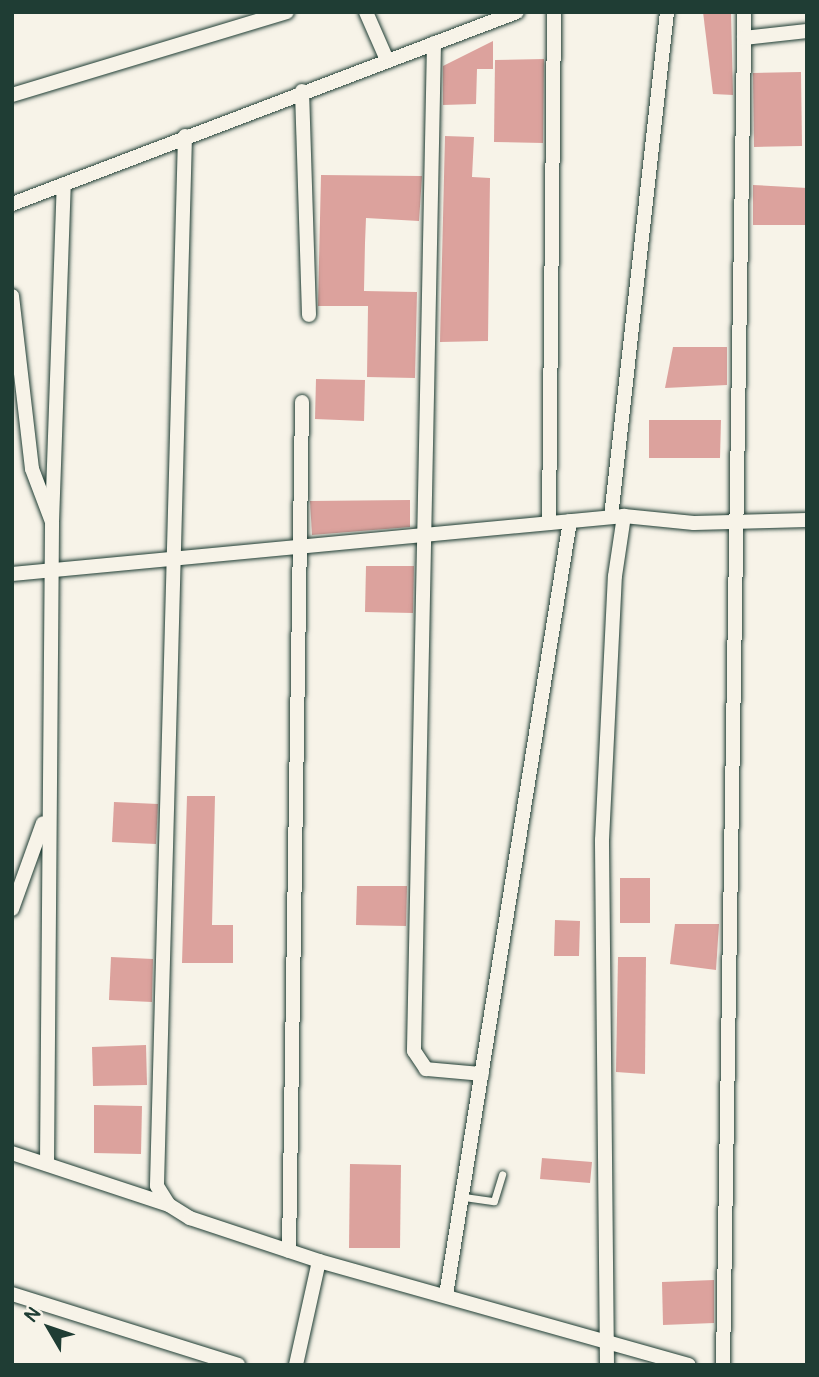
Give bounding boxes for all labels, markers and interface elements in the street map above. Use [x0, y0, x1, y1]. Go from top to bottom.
north arrow [14, 1293, 84, 1363]
text: N [19, 1302, 46, 1327]

